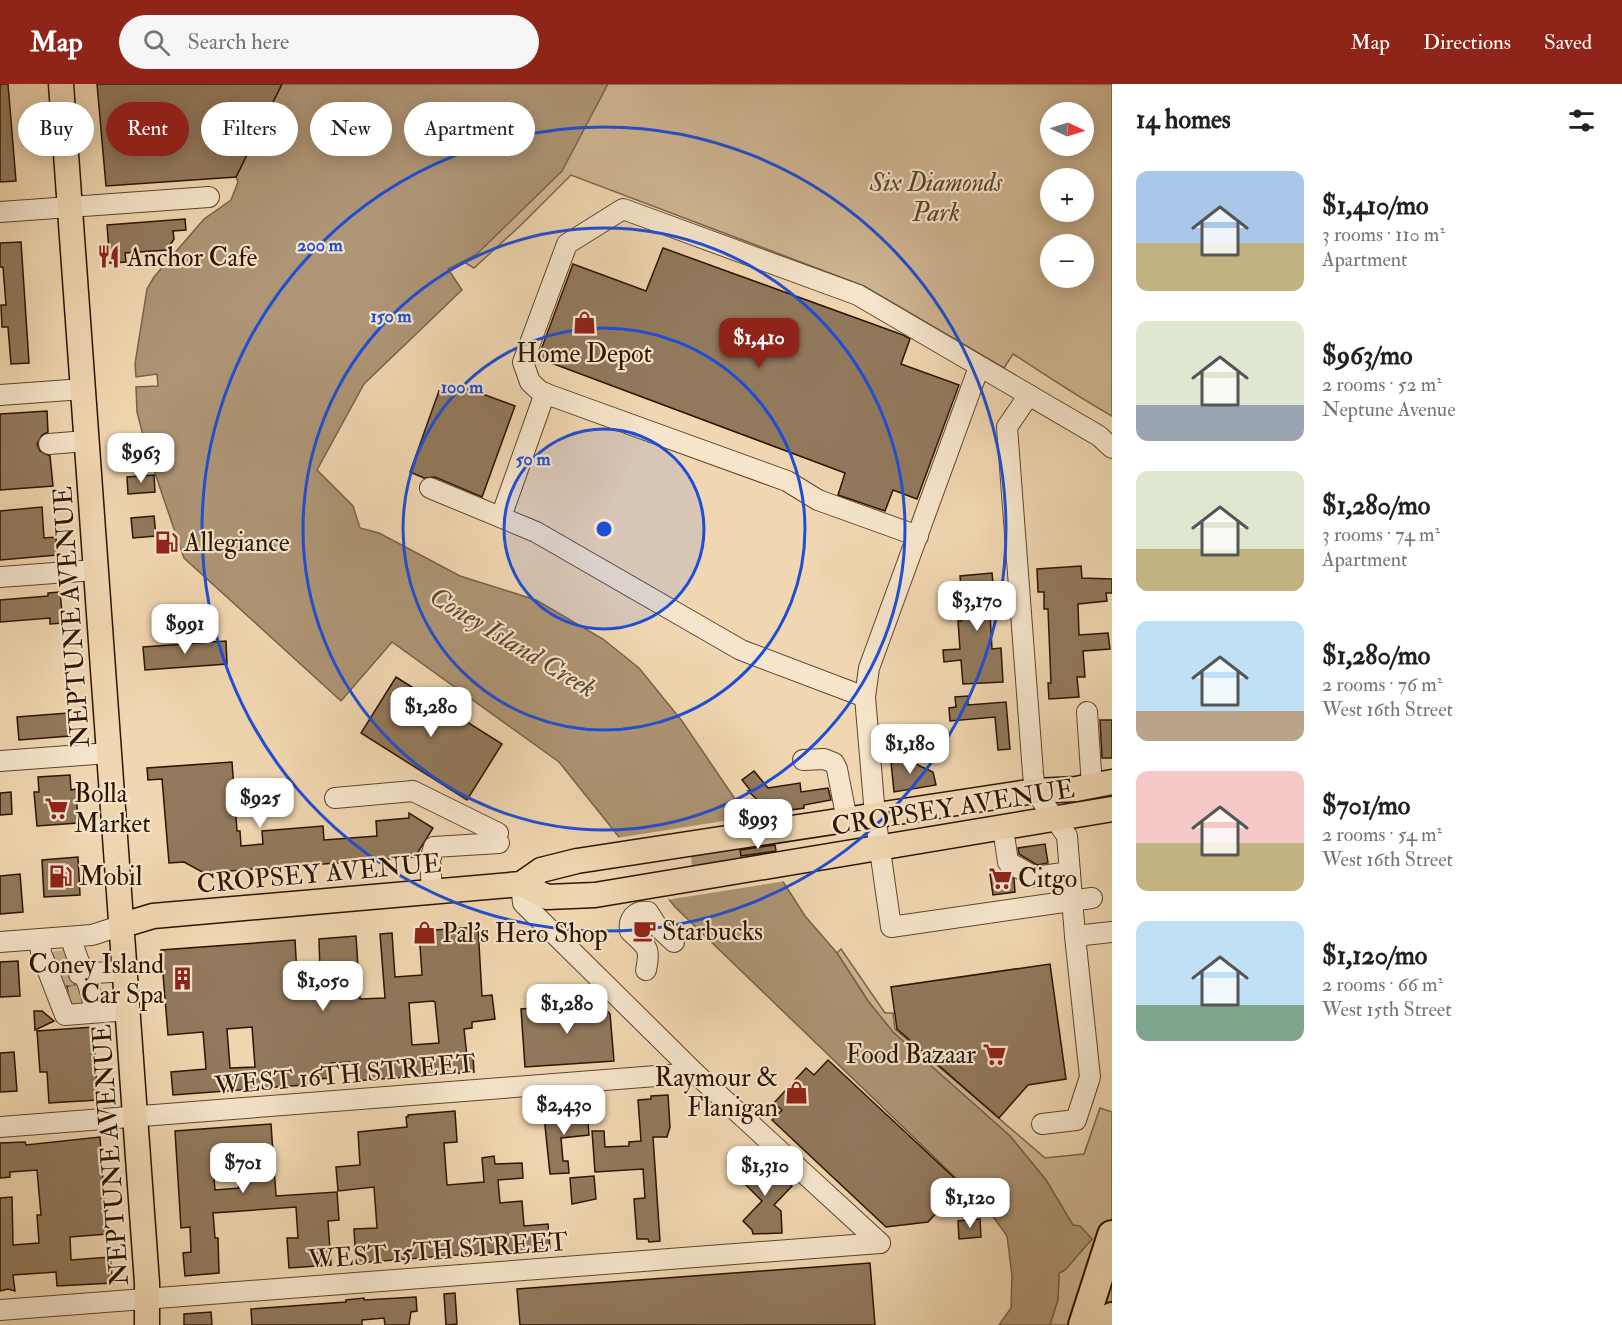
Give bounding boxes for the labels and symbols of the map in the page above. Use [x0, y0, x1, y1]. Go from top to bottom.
north arrow [1040, 102, 1094, 156]
park label: Six Diamonds Park [869, 167, 1003, 229]
text: 200 m [297, 234, 344, 257]
place label: Anchor Cafe [126, 242, 258, 274]
restaurant icon: Anchor Cafe [96, 244, 122, 270]
text: 150 m [370, 305, 413, 328]
shop icon: Home Depot [571, 309, 597, 335]
pin: $1,410 [710, 318, 808, 369]
place label: Home Depot [516, 338, 652, 371]
text: 100 m [441, 376, 484, 399]
pin: $963 [105, 433, 177, 484]
text: 50 m [516, 448, 551, 471]
street label: NEPTUNE AVENUE [47, 485, 97, 749]
centre of rings [594, 519, 614, 539]
place label: Allegiance [183, 527, 290, 559]
fuel station icon: Allegiance [153, 529, 179, 555]
water label: Coney Island Creek [423, 580, 602, 705]
pin: $3,170 [928, 581, 1026, 632]
pin: $991 [149, 604, 221, 655]
pin: $1,280 [382, 687, 480, 738]
pin: $1,180 [861, 724, 959, 775]
street label: CROPSEY AVENUE [829, 773, 1077, 843]
place label: Bolla Market [74, 778, 151, 840]
pin: $925 [224, 778, 296, 829]
supermarket icon: Bolla Market [43, 795, 69, 821]
pin: $993 [722, 799, 794, 850]
street label: CROPSEY AVENUE [195, 847, 443, 901]
place label: Mobil [79, 861, 143, 893]
fuel station icon: Mobil [48, 863, 74, 889]
place label: Citgo [1018, 863, 1077, 895]
supermarket icon: Citgo [987, 865, 1013, 891]
place label: Starbucks [662, 916, 763, 948]
place label: Pal's Hero Shop [442, 918, 608, 951]
cafe icon: Starbucks [631, 918, 657, 944]
shop icon: Pal's Hero Shop [411, 920, 437, 946]
place label: Coney Island Car Spa [28, 949, 164, 1012]
pin: $1,050 [274, 961, 372, 1012]
building icon: Coney Island Car Spa [169, 966, 195, 992]
pin: $1,280 [518, 984, 616, 1035]
street label: NEPTUNE AVENUE [86, 1023, 136, 1287]
place label: Food Bazaar [846, 1039, 976, 1071]
supermarket icon: Food Bazaar [981, 1041, 1007, 1067]
street label: WEST 16TH STREET [212, 1048, 477, 1102]
place label: Raymour & Flanigan [655, 1062, 778, 1124]
shop icon: Raymour & Flanigan [783, 1079, 809, 1105]
pin: $2,430 [515, 1085, 613, 1136]
pin: $701 [207, 1143, 279, 1194]
pin: $1,310 [716, 1146, 814, 1197]
pin: $1,120 [921, 1178, 1019, 1229]
street label: WEST 15TH STREET [306, 1226, 569, 1276]

